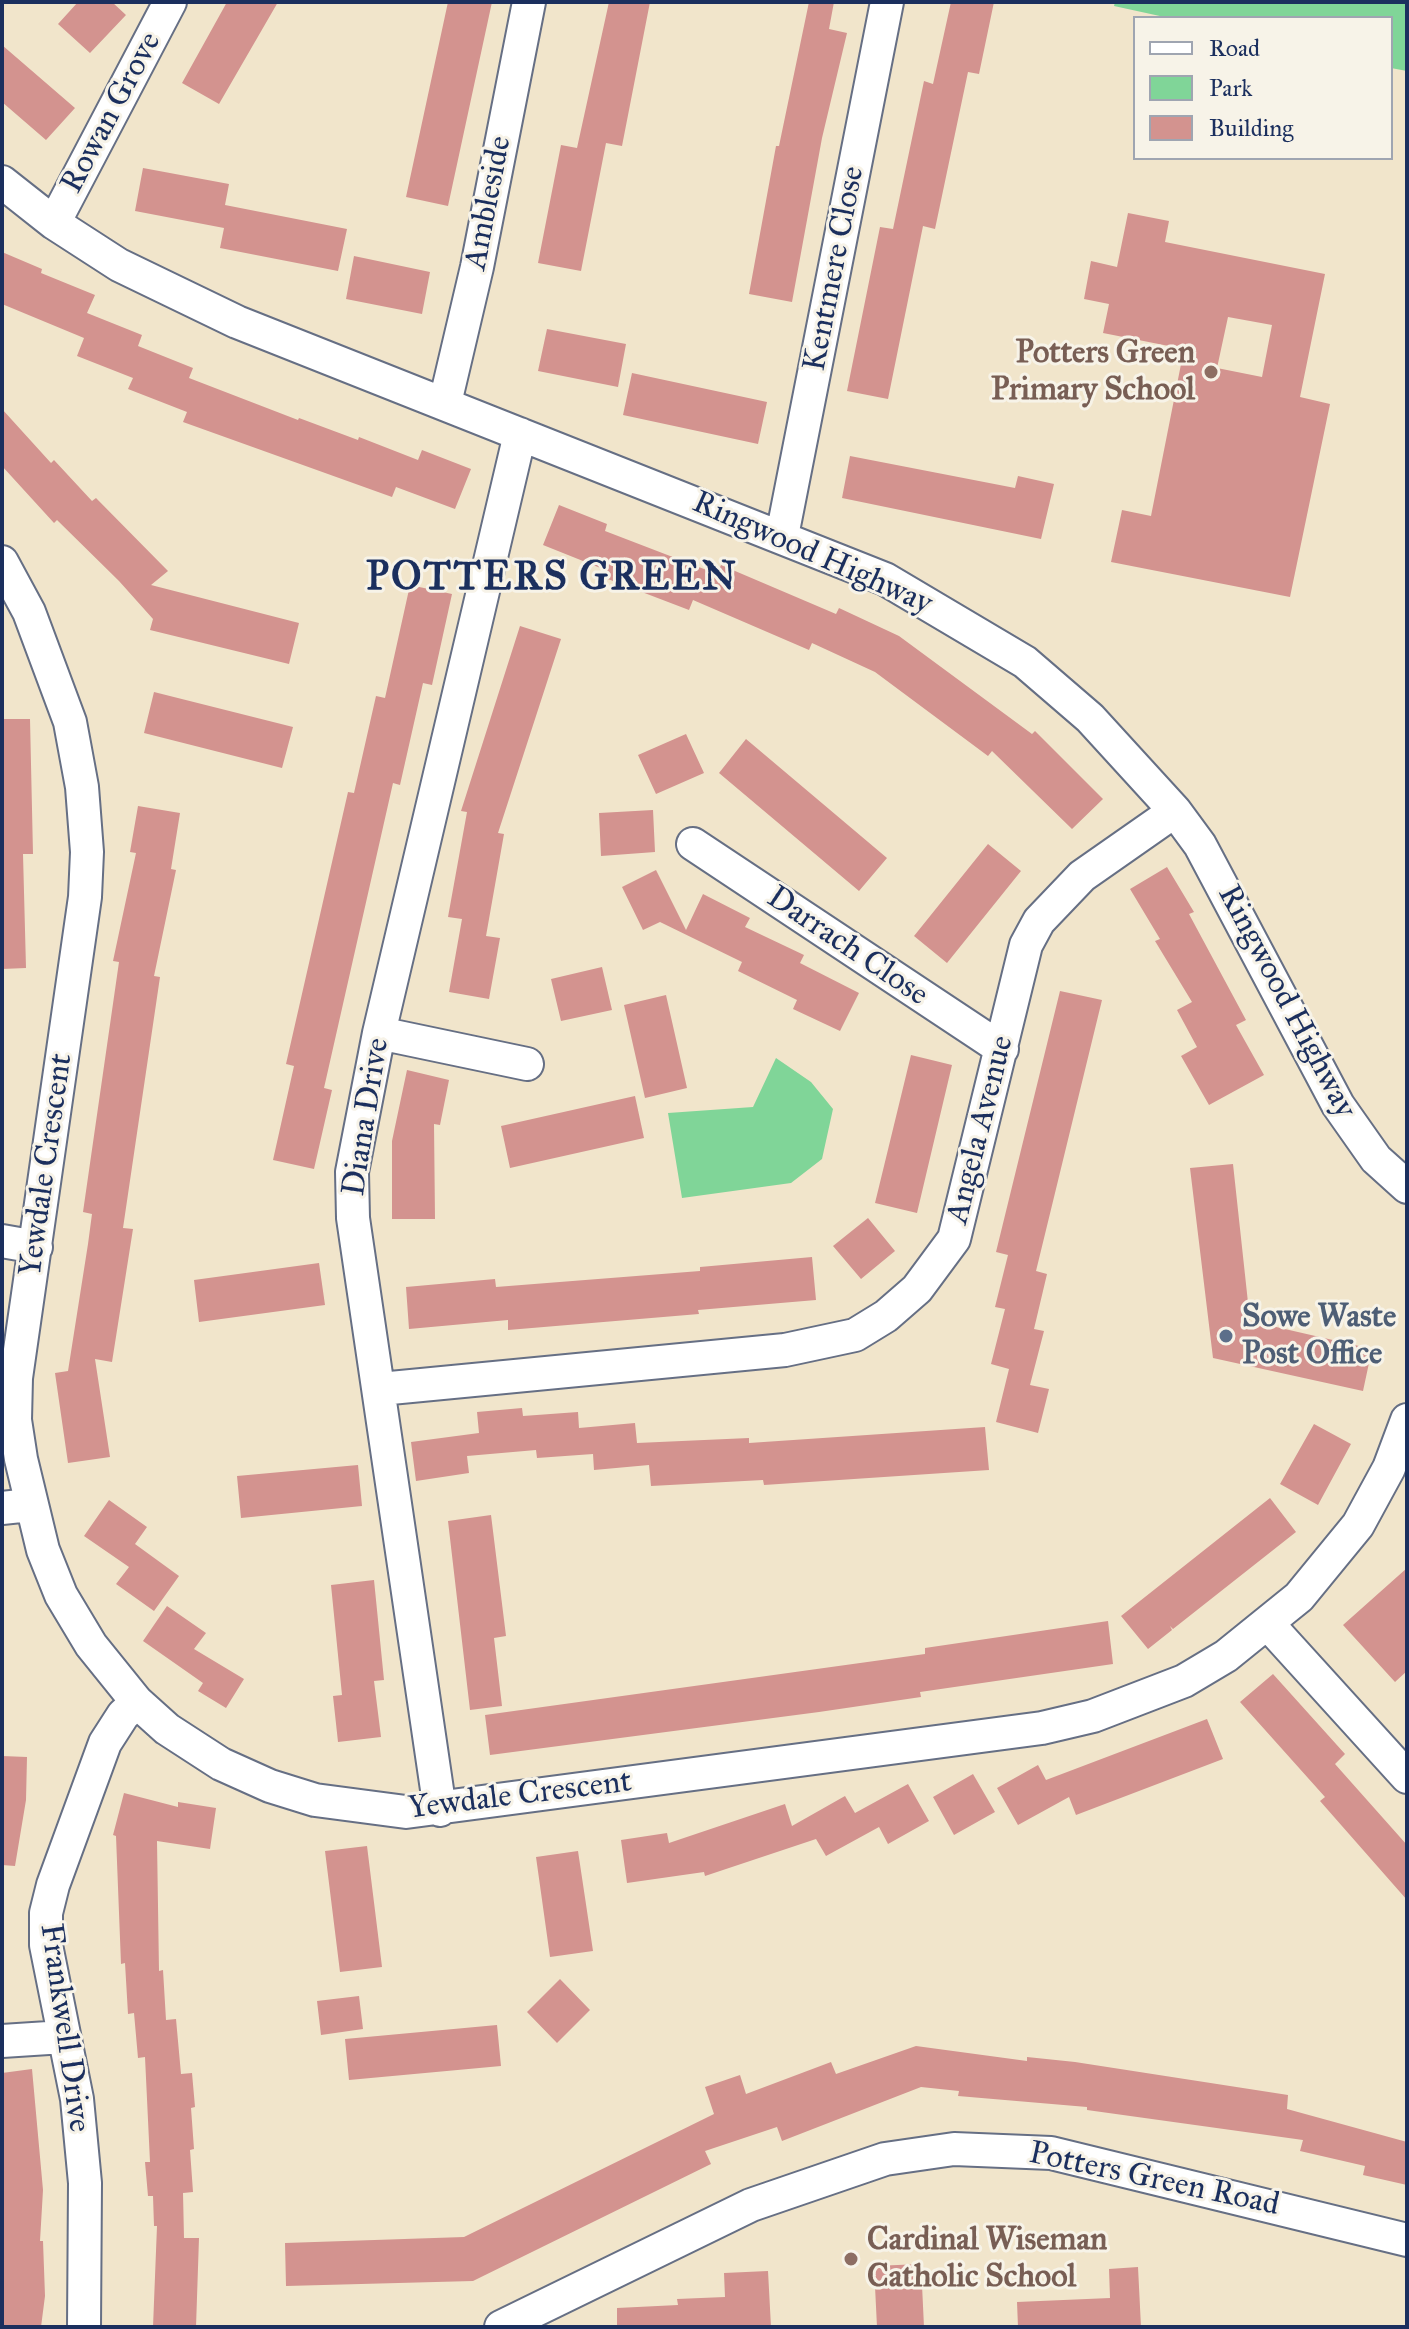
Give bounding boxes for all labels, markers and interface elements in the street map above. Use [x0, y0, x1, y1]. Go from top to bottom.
legend [1133, 16, 1393, 160]
street label: Rowan Grove [54, 26, 170, 200]
text: Road [1209, 33, 1260, 63]
text: Park [1209, 73, 1252, 103]
text: Building [1209, 113, 1294, 143]
street label: Ambleside [457, 133, 521, 273]
street label: Kentmere Close [796, 163, 874, 375]
place label: Potters Green Primary School [991, 335, 1195, 410]
marker: Potters Green Primary School [1202, 363, 1220, 381]
street label: Ringwood Highway [686, 484, 938, 624]
district label: POTTERS GREEN [366, 555, 738, 603]
street label: Darrach Close [759, 879, 935, 1015]
street label: Ringwood Highway [1208, 879, 1364, 1125]
street label: Angela Avenue [939, 1032, 1023, 1228]
street label: Diana Drive [336, 1035, 398, 1199]
street label: Yewdale Crescent [12, 1051, 82, 1279]
place label: Sowe Waste Post Office [1242, 1299, 1396, 1374]
marker: Sowe Waste Post Office [1217, 1327, 1235, 1345]
street label: Yewdale Crescent [406, 1763, 634, 1829]
street label: Frankwell Drive [30, 1921, 98, 2135]
street label: Potters Green Road [1025, 2135, 1283, 2225]
place label: Cardinal Wiseman Catholic School [867, 2222, 1107, 2297]
marker: Cardinal Wiseman Catholic School [842, 2250, 860, 2268]

